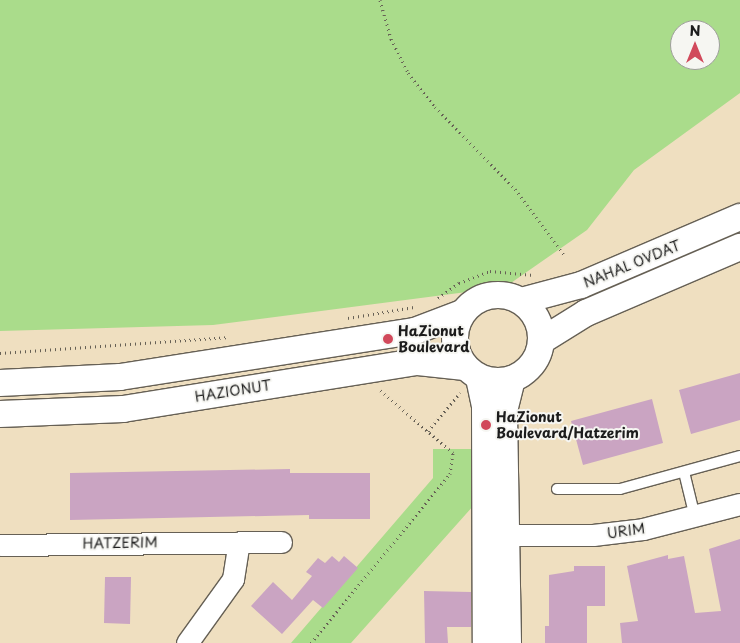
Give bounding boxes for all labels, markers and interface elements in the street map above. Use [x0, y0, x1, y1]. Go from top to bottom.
north arrow [670, 20, 720, 70]
text: N [689, 20, 701, 41]
street label: NAHAL OVDAT [580, 236, 684, 292]
place label: HaZionut Boulevard [398, 323, 470, 356]
marker: HaZionut Boulevard [382, 333, 394, 345]
street label: HAZIONUT [194, 377, 272, 405]
place label: HaZionut Boulevard/Hatzerim [496, 409, 639, 442]
marker: HaZionut Boulevard/Hatzerim [480, 419, 492, 431]
street label: URIM [606, 520, 646, 542]
street label: HATZERIM [82, 534, 158, 552]

